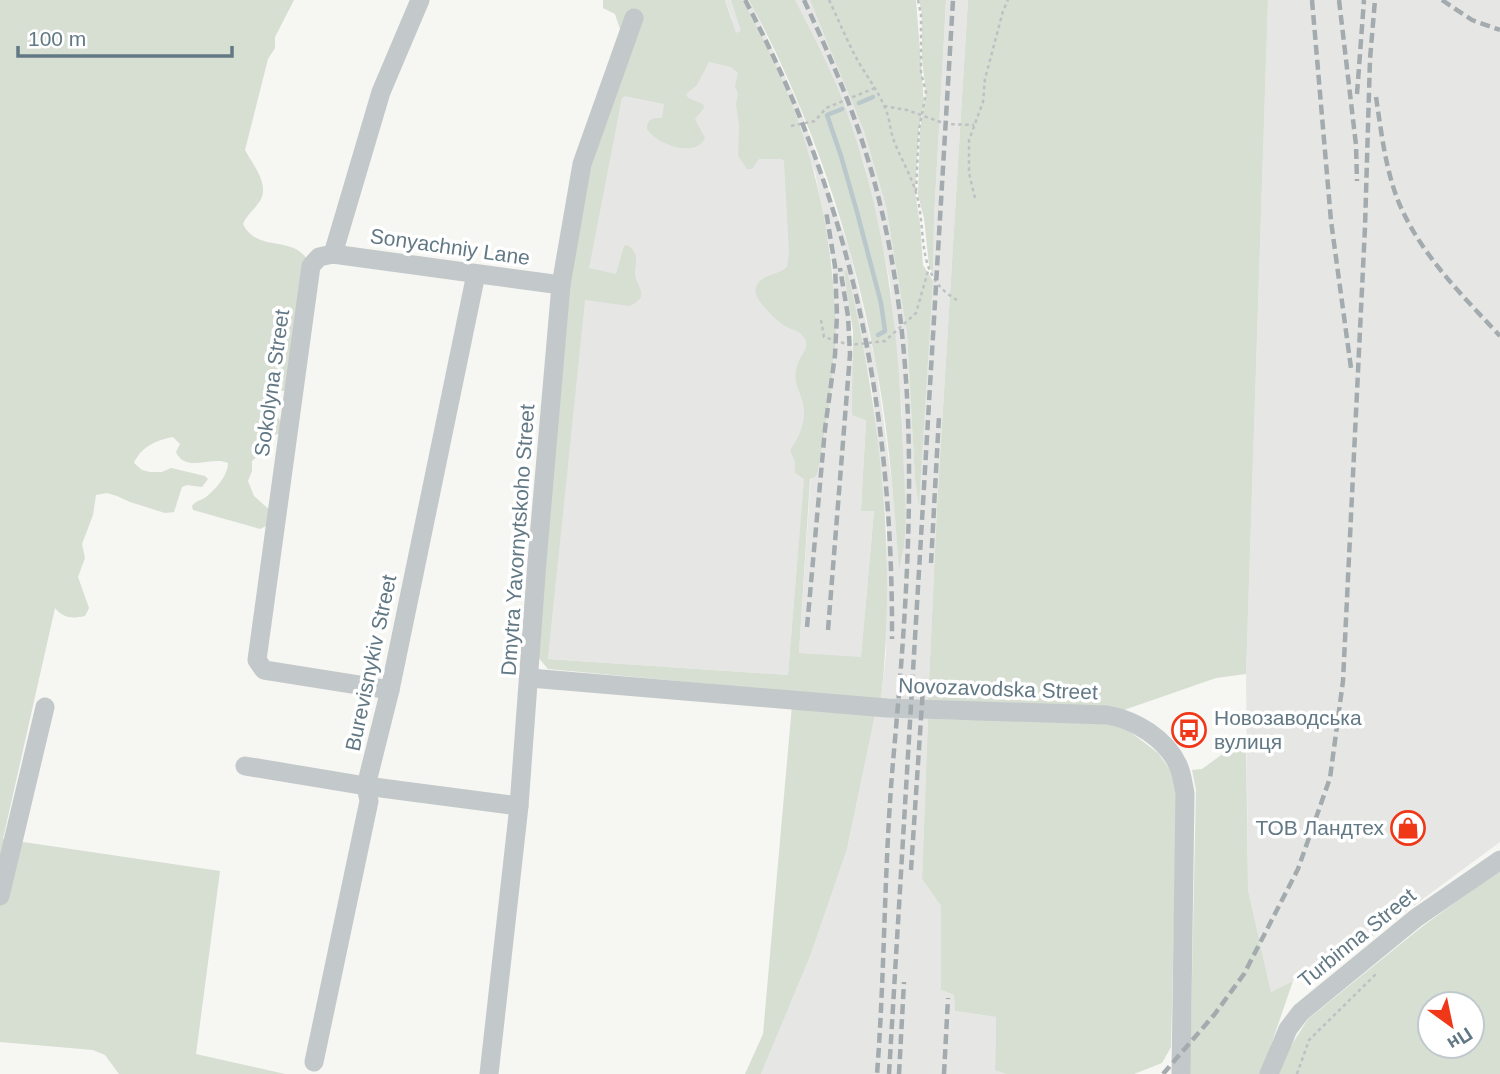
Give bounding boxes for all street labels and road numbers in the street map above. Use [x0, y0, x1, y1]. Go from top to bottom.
street label: Sonyachniy Lane [369, 224, 531, 269]
street label: Sokolyna Street [250, 308, 293, 458]
street label: Dmytra Yavornytskoho Street [497, 403, 538, 677]
street label: Burevisnykiv Street [341, 572, 400, 753]
street label: Novozavodska Street [898, 674, 1098, 703]
street label: Turbinna Street [1294, 883, 1420, 992]

